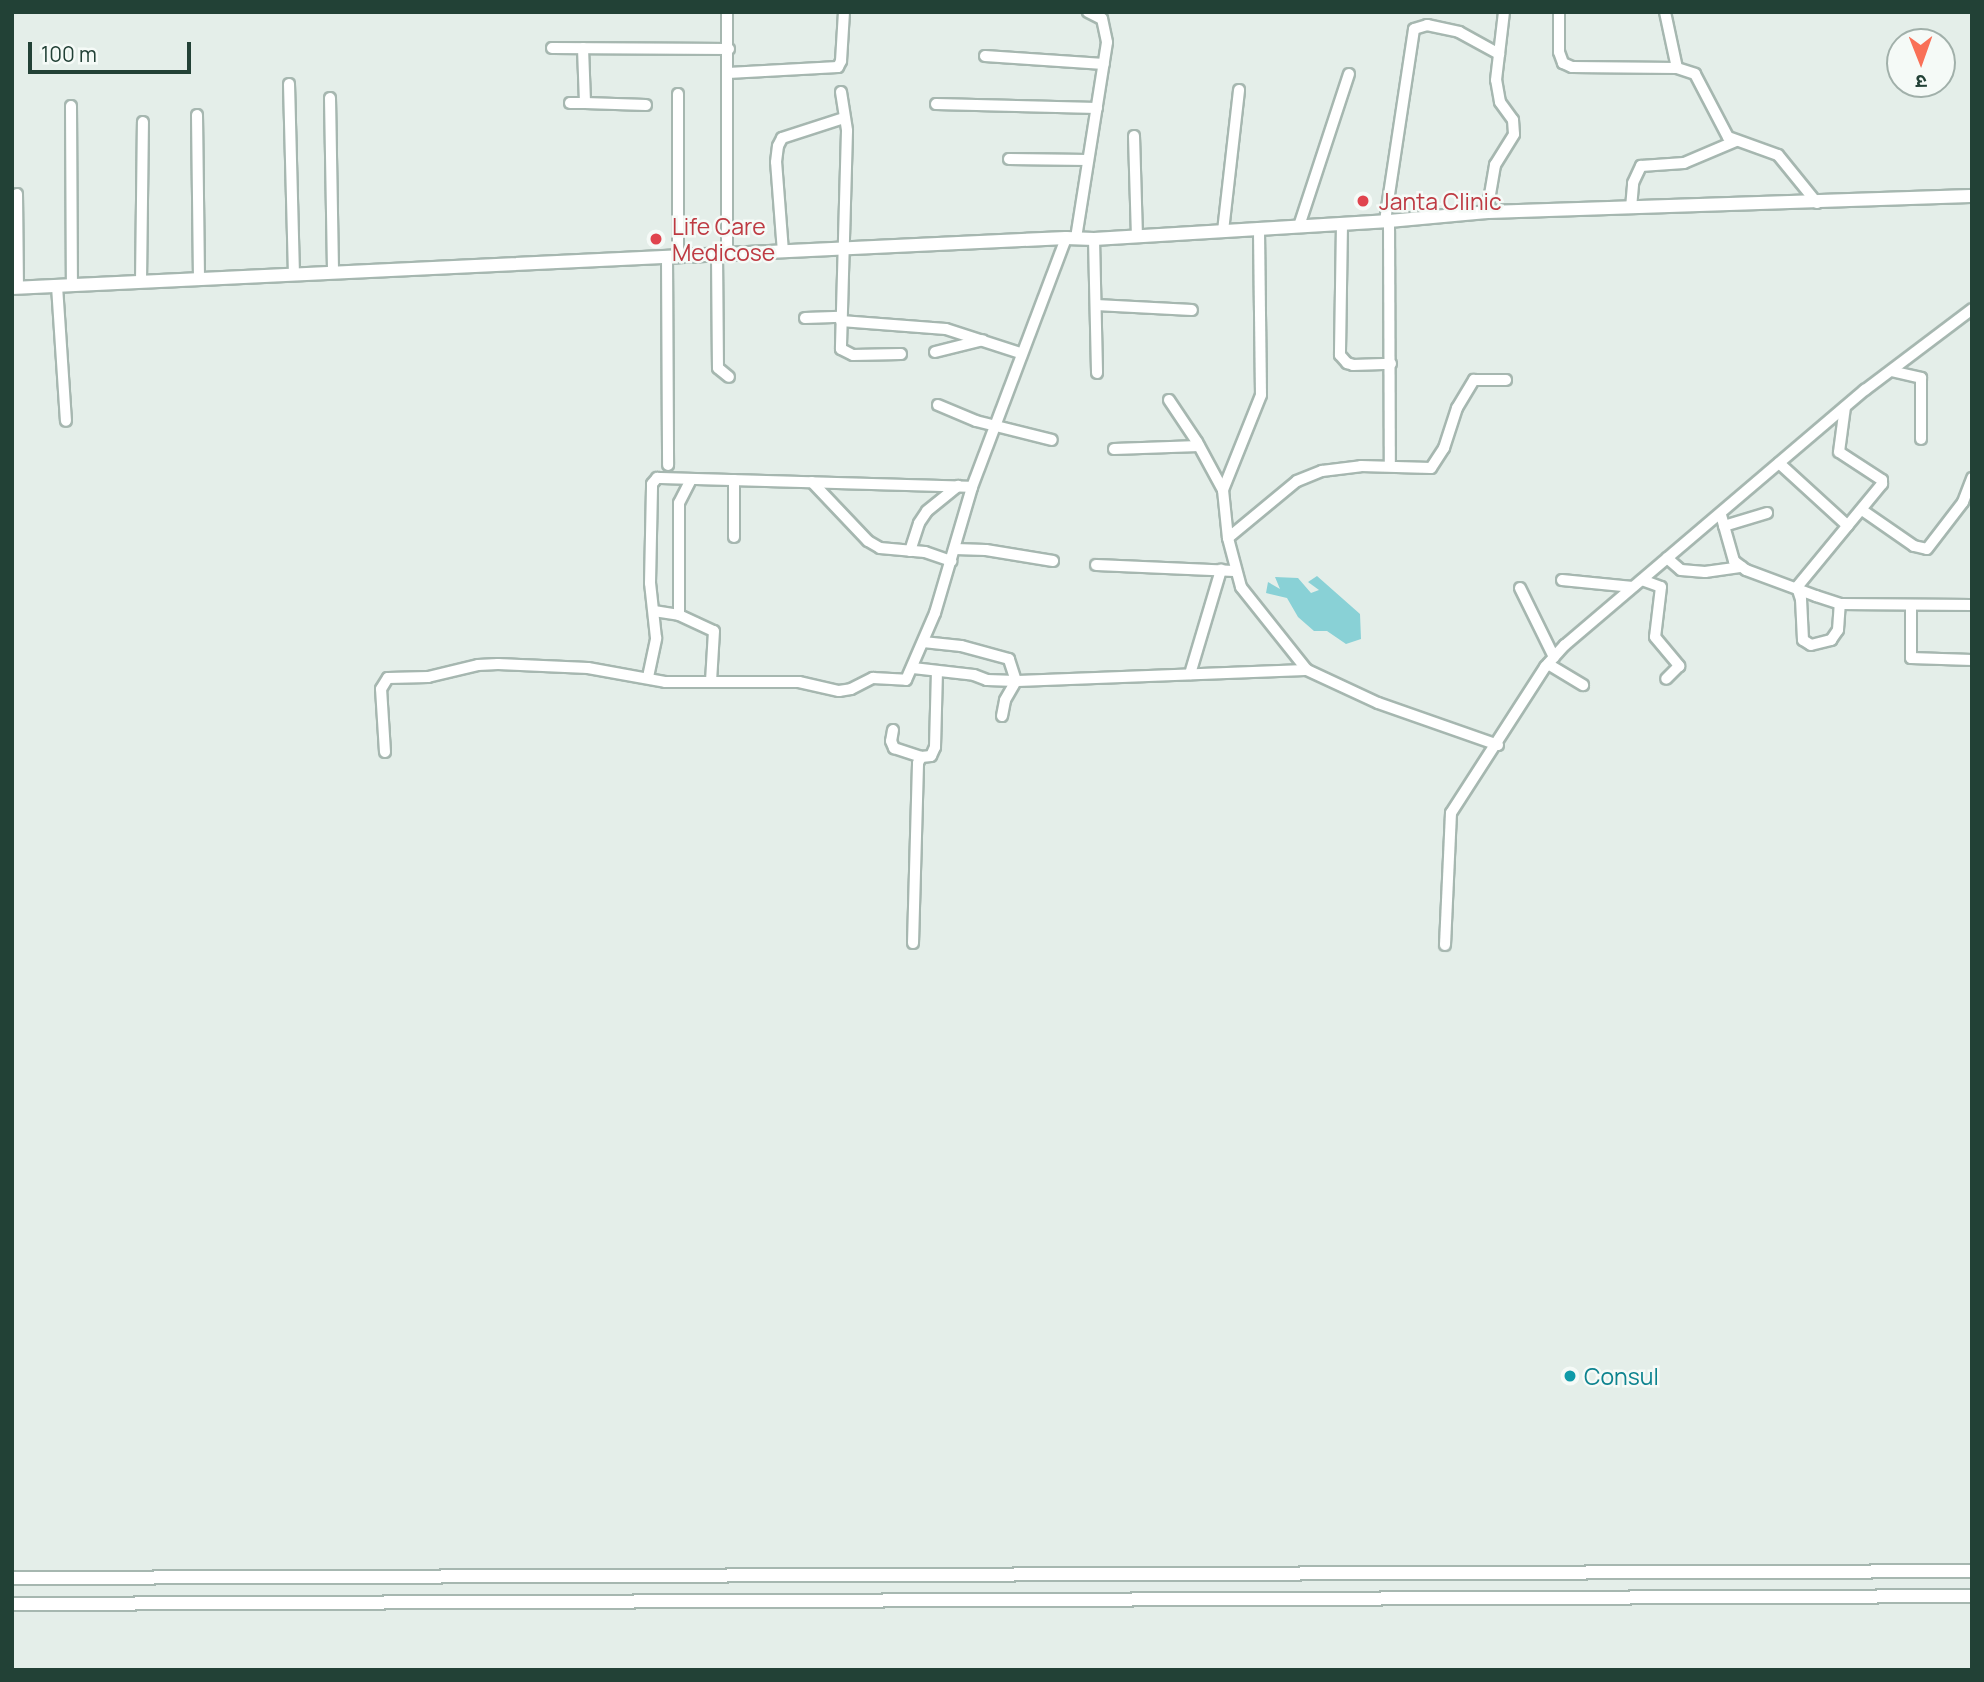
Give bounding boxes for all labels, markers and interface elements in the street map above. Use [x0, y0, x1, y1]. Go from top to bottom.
scale bar [32, 28, 194, 72]
north arrow [1886, 28, 1956, 98]
text: 100 m [41, 40, 97, 68]
text: उ [1916, 69, 1927, 95]
place label: Janta Clinic [1379, 187, 1502, 215]
marker: Janta Clinic [1353, 191, 1373, 211]
place label: Life Care Medicose [672, 212, 775, 266]
marker: Life Care Medicose [646, 229, 666, 249]
place label: Consul [1584, 1362, 1659, 1390]
marker: Consul [1562, 1368, 1578, 1384]

